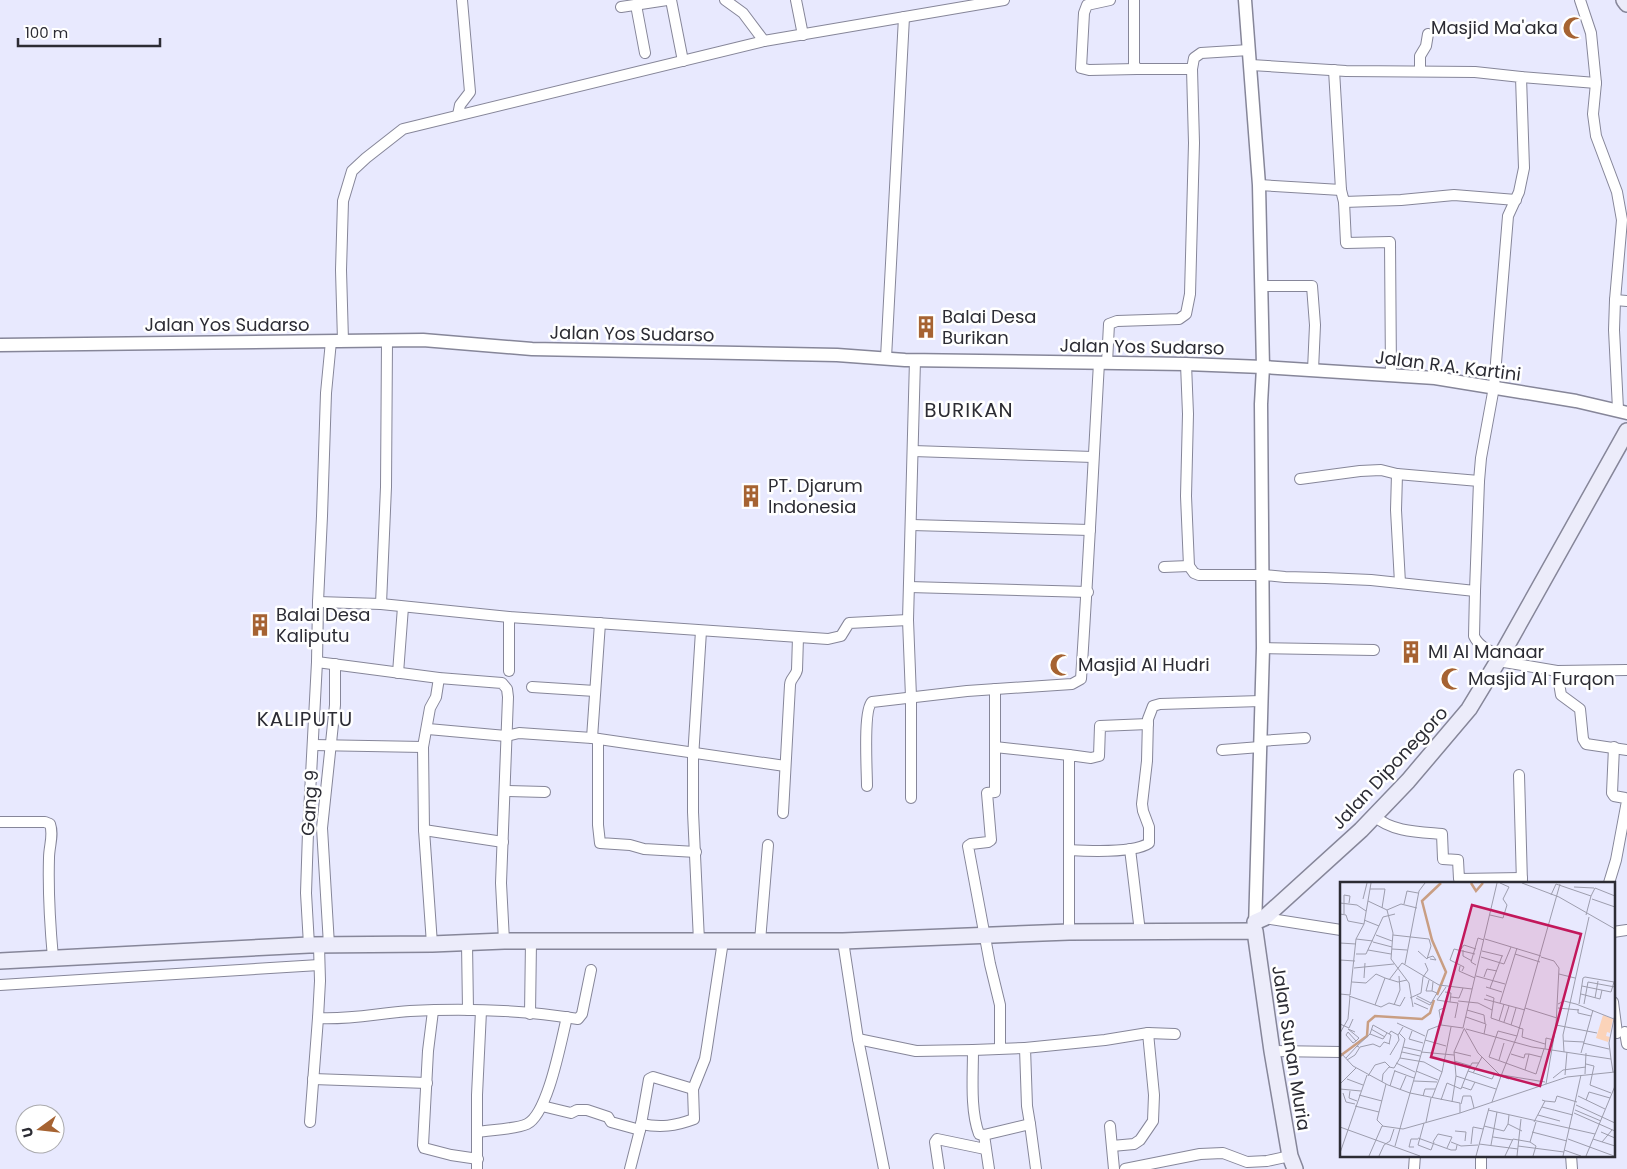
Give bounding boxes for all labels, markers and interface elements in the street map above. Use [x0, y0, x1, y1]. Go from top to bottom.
scale bar [18, 15, 160, 47]
place label: Masjid Ma'aka [1431, 15, 1558, 40]
mosque icon: Masjid Ma'aka [1561, 15, 1587, 41]
text: 100 m [25, 22, 68, 43]
place label: Balai Desa Burikan [942, 304, 1036, 350]
street label: Jalan Yos Sudarso [145, 312, 309, 337]
building icon: Balai Desa Burikan [913, 314, 939, 340]
street label: Jalan Yos Sudarso [549, 320, 715, 347]
street label: Jalan Yos Sudarso [1059, 333, 1225, 360]
street label: Jalan R.A. Kartini [1374, 344, 1522, 387]
district label: BURIKAN [924, 396, 1014, 424]
place label: PT. Djarum Indonesia [768, 473, 863, 519]
building icon: PT. Djarum Indonesia [738, 483, 764, 509]
place label: Balai Desa Kaliputu [276, 602, 370, 648]
building icon: Balai Desa Kaliputu [247, 612, 273, 638]
building icon: MI Al Manaar [1398, 639, 1424, 665]
place label: MI Al Manaar [1428, 639, 1545, 664]
mosque icon: Masjid Al Hudri [1048, 652, 1074, 678]
place label: Masjid Al Hudri [1078, 652, 1210, 677]
mosque icon: Masjid Al Furqon [1439, 666, 1465, 692]
place label: Masjid Al Furqon [1468, 666, 1615, 691]
street label: Jalan Diponegoro [1326, 701, 1453, 835]
district label: KALIPUTU [257, 705, 353, 733]
street label: Gang 9 [295, 769, 324, 837]
inset map [1340, 882, 1614, 1156]
street label: Jalan Sunan Muria [1266, 963, 1317, 1132]
north arrow [15, 1104, 65, 1154]
text: U [16, 1125, 38, 1140]

